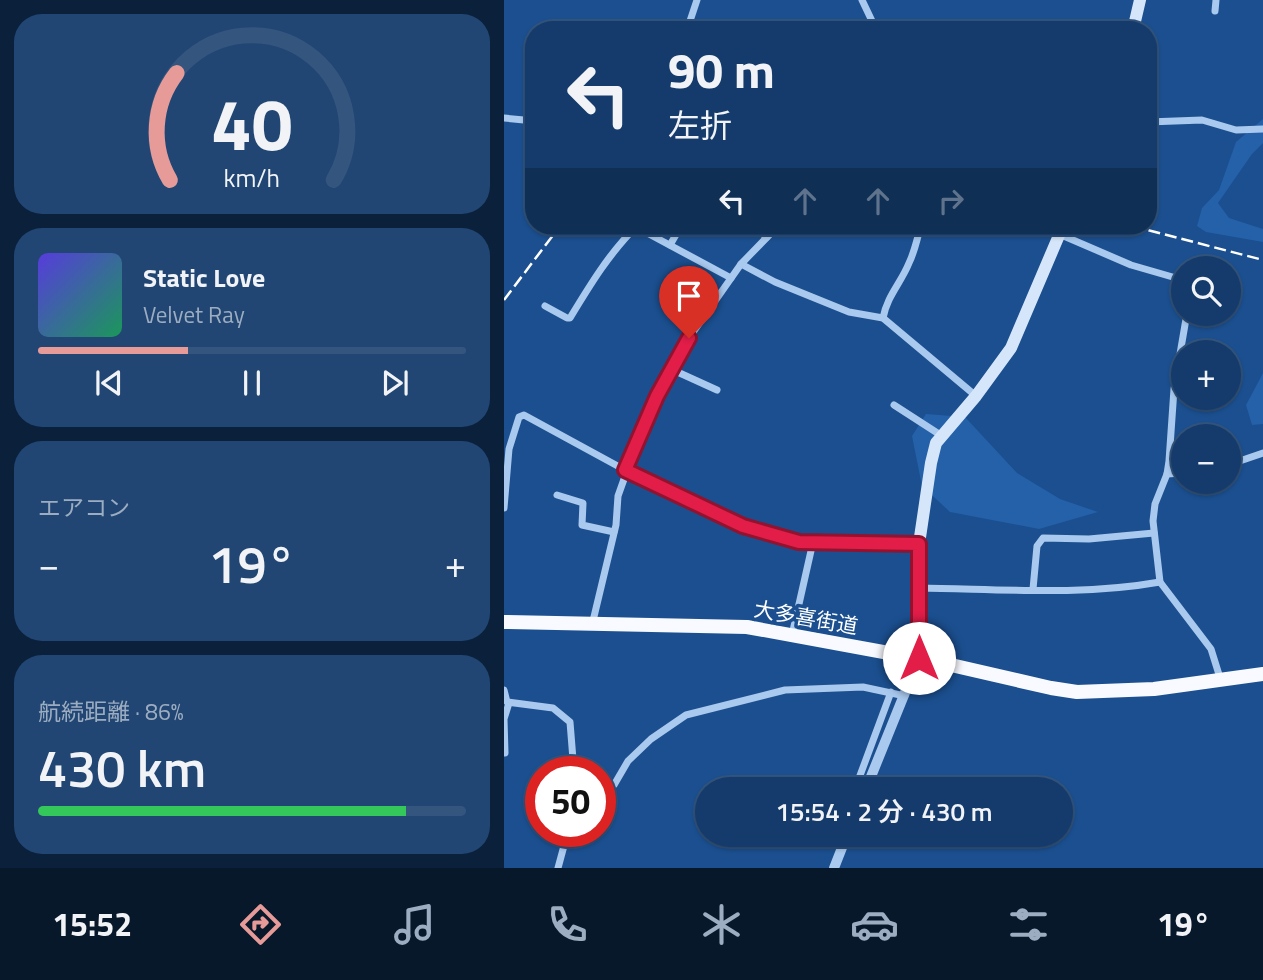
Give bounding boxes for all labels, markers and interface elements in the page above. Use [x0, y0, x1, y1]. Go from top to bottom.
text: 90 m [668, 32, 775, 107]
icon: left [553, 49, 644, 140]
text: 40 [211, 68, 293, 178]
text: 左折 [668, 101, 732, 149]
text: km/h [224, 159, 280, 197]
icon: left [713, 182, 751, 220]
icon: ahead [786, 182, 824, 220]
icon: ahead [859, 182, 897, 220]
icon: right [932, 182, 970, 220]
map controls [1171, 256, 1241, 494]
button: search [1171, 256, 1241, 326]
text: Static Love [143, 258, 265, 297]
pin [659, 266, 719, 338]
icon: arrive [670, 277, 708, 315]
text: Velvet Ray [143, 297, 245, 332]
button: + [1171, 340, 1241, 410]
icon: previous [90, 364, 128, 402]
icon: pause [233, 364, 271, 402]
icon: next [376, 364, 414, 402]
button: − [1171, 424, 1241, 494]
text: エアコン [38, 490, 130, 525]
text: 19° [208, 524, 296, 603]
text: − [38, 535, 59, 593]
text: + [445, 535, 466, 593]
street label: 大多喜街道 [752, 592, 860, 642]
position arrow [882, 621, 956, 695]
text: 航続距離 · 86% [38, 694, 184, 729]
text: 430 km [38, 728, 206, 807]
speed limit sign: 50 [525, 756, 616, 847]
text: 15:54 · 2 分 · 430 m [775, 792, 993, 831]
text: 15:52 [52, 900, 132, 948]
icon: directions [236, 900, 285, 949]
icon: music [390, 900, 439, 949]
icon: phone [543, 900, 592, 949]
icon: climate [697, 900, 746, 949]
icon: car [850, 900, 899, 949]
icon: filters [1004, 900, 1053, 949]
text: 19° [1157, 900, 1211, 948]

